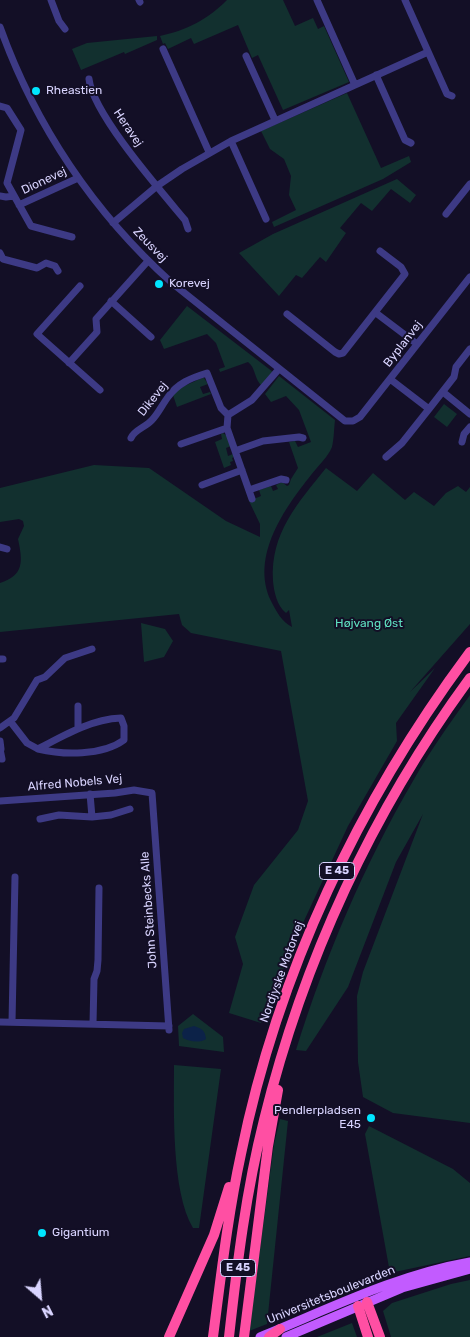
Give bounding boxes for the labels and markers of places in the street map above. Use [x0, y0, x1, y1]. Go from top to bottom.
place label: Rheastien [46, 84, 102, 98]
marker: Rheastien [30, 85, 42, 97]
place label: Korevej [169, 277, 210, 291]
marker: Korevej [153, 278, 165, 290]
place label: Pendlerpladsen E45 [274, 1104, 361, 1132]
marker: Pendlerpladsen E45 [365, 1112, 377, 1124]
place label: Gigantium [52, 1226, 110, 1240]
marker: Gigantium [36, 1227, 48, 1239]

